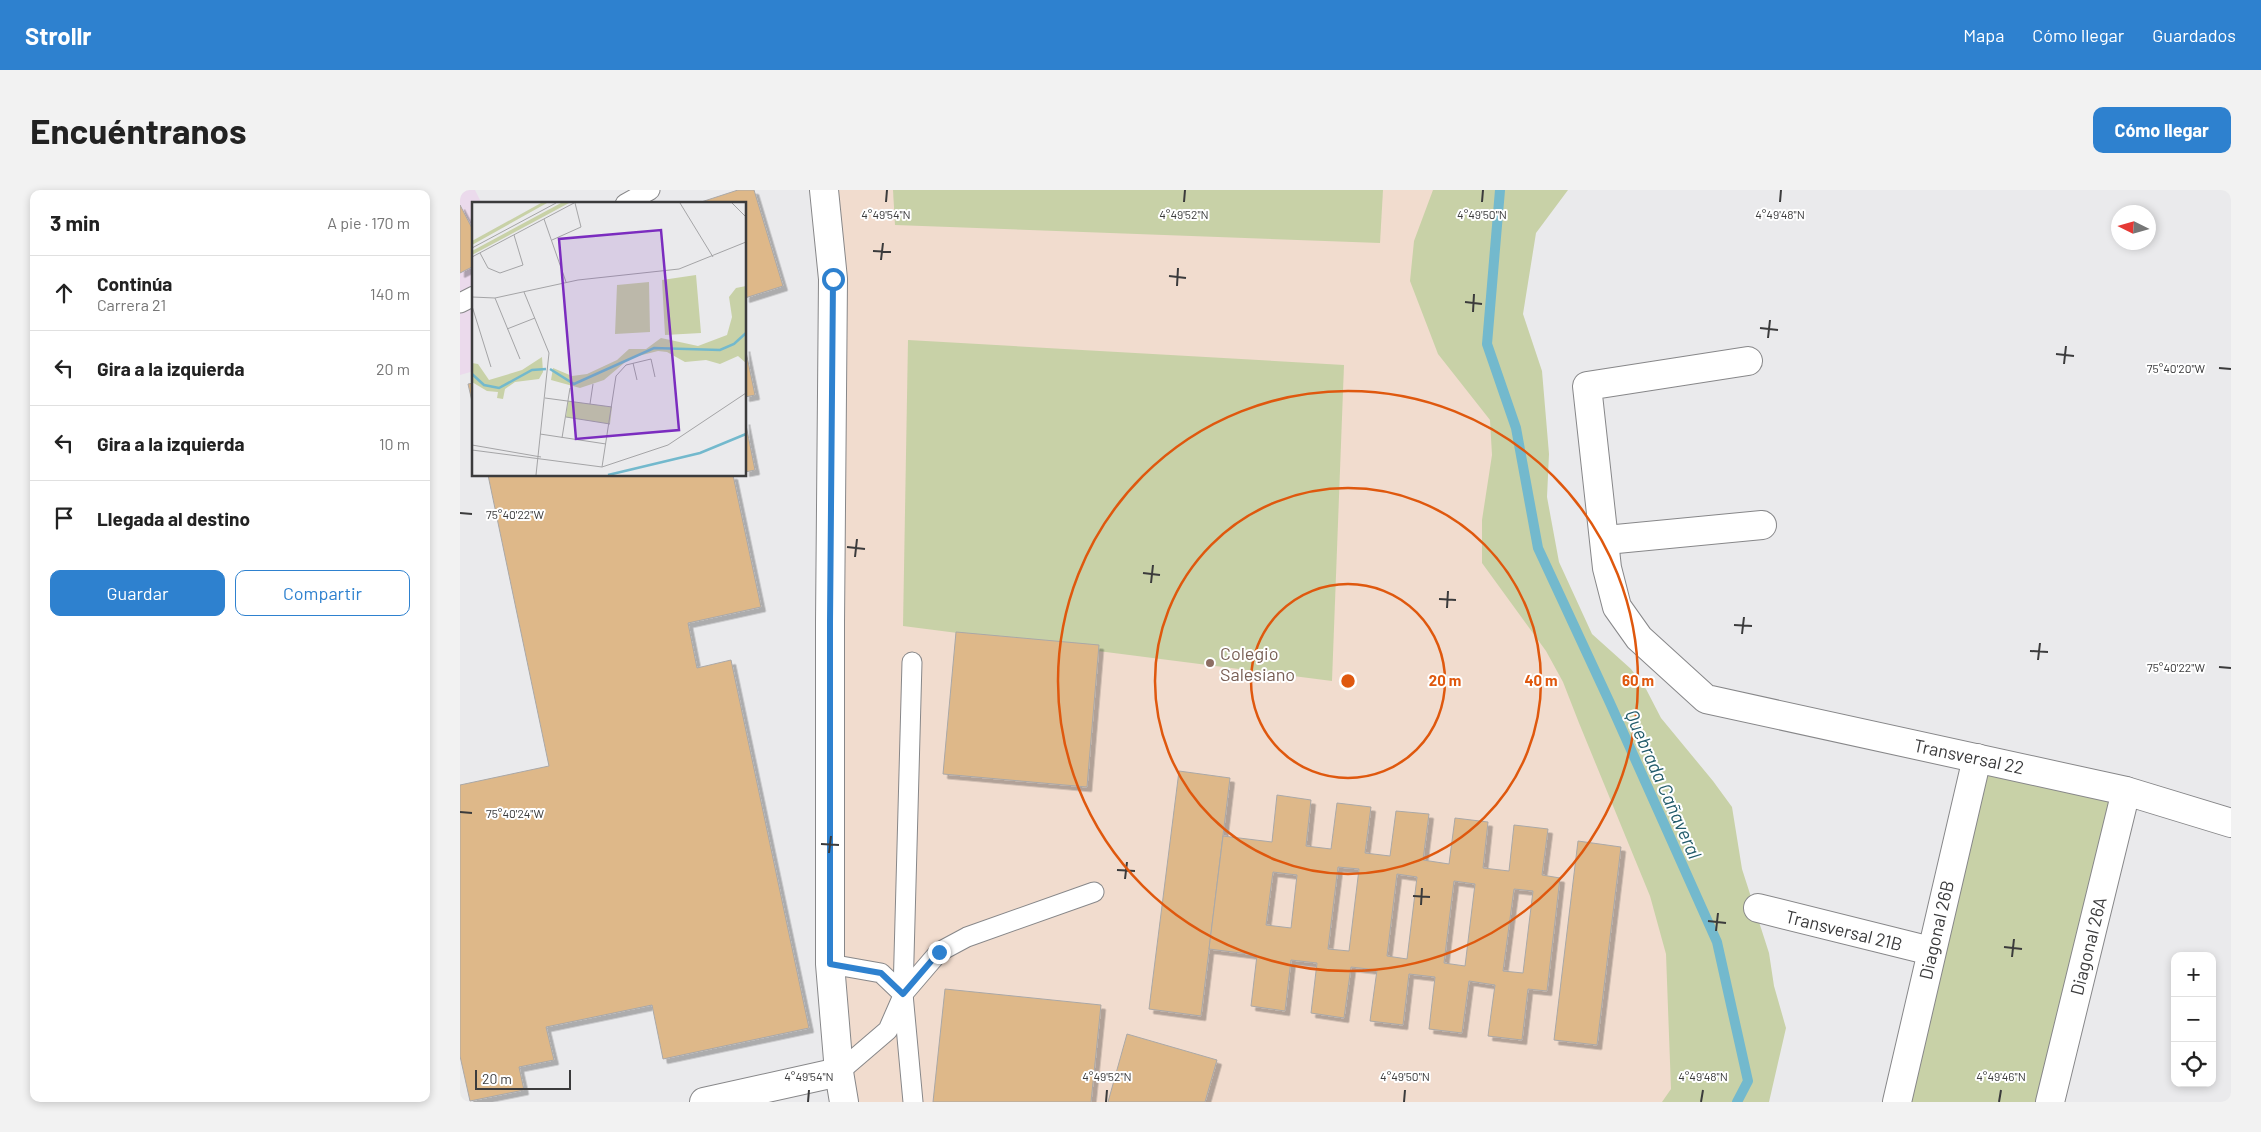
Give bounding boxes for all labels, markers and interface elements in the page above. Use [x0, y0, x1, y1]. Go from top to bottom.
text: Strollr [25, 21, 92, 50]
text: Mapa [1963, 24, 2004, 46]
text: Cómo llegar [2032, 24, 2124, 46]
text: Guardados [2152, 24, 2236, 46]
button: Cómo llegar [2093, 107, 2231, 153]
text: Encuéntranos [30, 109, 247, 151]
inset map [472, 202, 746, 476]
north arrow [2111, 205, 2156, 250]
text: 4°49'54"N [861, 207, 911, 221]
text: 4°49'52"N [1159, 207, 1209, 221]
text: 4°49'50"N [1457, 207, 1507, 221]
text: 4°49'48"N [1755, 207, 1805, 221]
text: 3 min [50, 210, 100, 235]
text: A pie · 170 m [327, 213, 410, 232]
route start [822, 268, 845, 291]
text: Continúa [97, 272, 172, 295]
icon: ahead [50, 279, 78, 307]
text: 140 m [370, 284, 410, 303]
text: Carrera 21 [97, 295, 166, 314]
icon: left [50, 354, 78, 382]
text: Gira a la izquierda [97, 357, 245, 380]
text: 20 m [376, 359, 410, 378]
text: 75°40'20"W [2147, 361, 2206, 375]
icon: left [50, 429, 78, 457]
text: Gira a la izquierda [97, 432, 245, 455]
text: 10 m [379, 434, 410, 453]
icon: arrive [50, 504, 78, 532]
text: Llegada al destino [97, 507, 250, 530]
text: 75°40'22"W [486, 507, 544, 521]
button: Guardar [50, 570, 225, 616]
button: Compartir [235, 570, 410, 616]
place label: Colegio Salesiano [1220, 642, 1295, 685]
marker: Colegio Salesiano [1204, 657, 1216, 669]
text: 75°40'22"W [2147, 660, 2205, 674]
text: 20 m [1429, 671, 1461, 689]
text: 40 m [1524, 671, 1558, 689]
text: 60 m [1622, 671, 1654, 689]
centre of rings [1339, 672, 1357, 690]
water label: Quebrada Cañaveral [1621, 706, 1708, 863]
street label: Transversal 22 [1912, 734, 2026, 778]
text: 75°40'24"W [486, 806, 544, 820]
street label: Diagonal 26B [1914, 878, 1958, 982]
street label: Diagonal 26A [2065, 894, 2111, 998]
street label: Transversal 21B [1783, 905, 1905, 955]
route end [928, 941, 951, 964]
map controls [2171, 952, 2216, 1087]
button: + [2171, 952, 2216, 997]
button: − [2171, 997, 2216, 1042]
button: locate [2171, 1042, 2216, 1087]
scale bar [475, 1067, 571, 1090]
text: 4°49'54"N [784, 1069, 834, 1083]
text: 4°49'52"N [1082, 1069, 1132, 1083]
text: 4°49'50"N [1380, 1069, 1430, 1083]
text: 4°49'48"N [1678, 1069, 1728, 1083]
text: 4°49'46"N [1976, 1069, 2026, 1083]
text: 20 m [482, 1070, 512, 1087]

